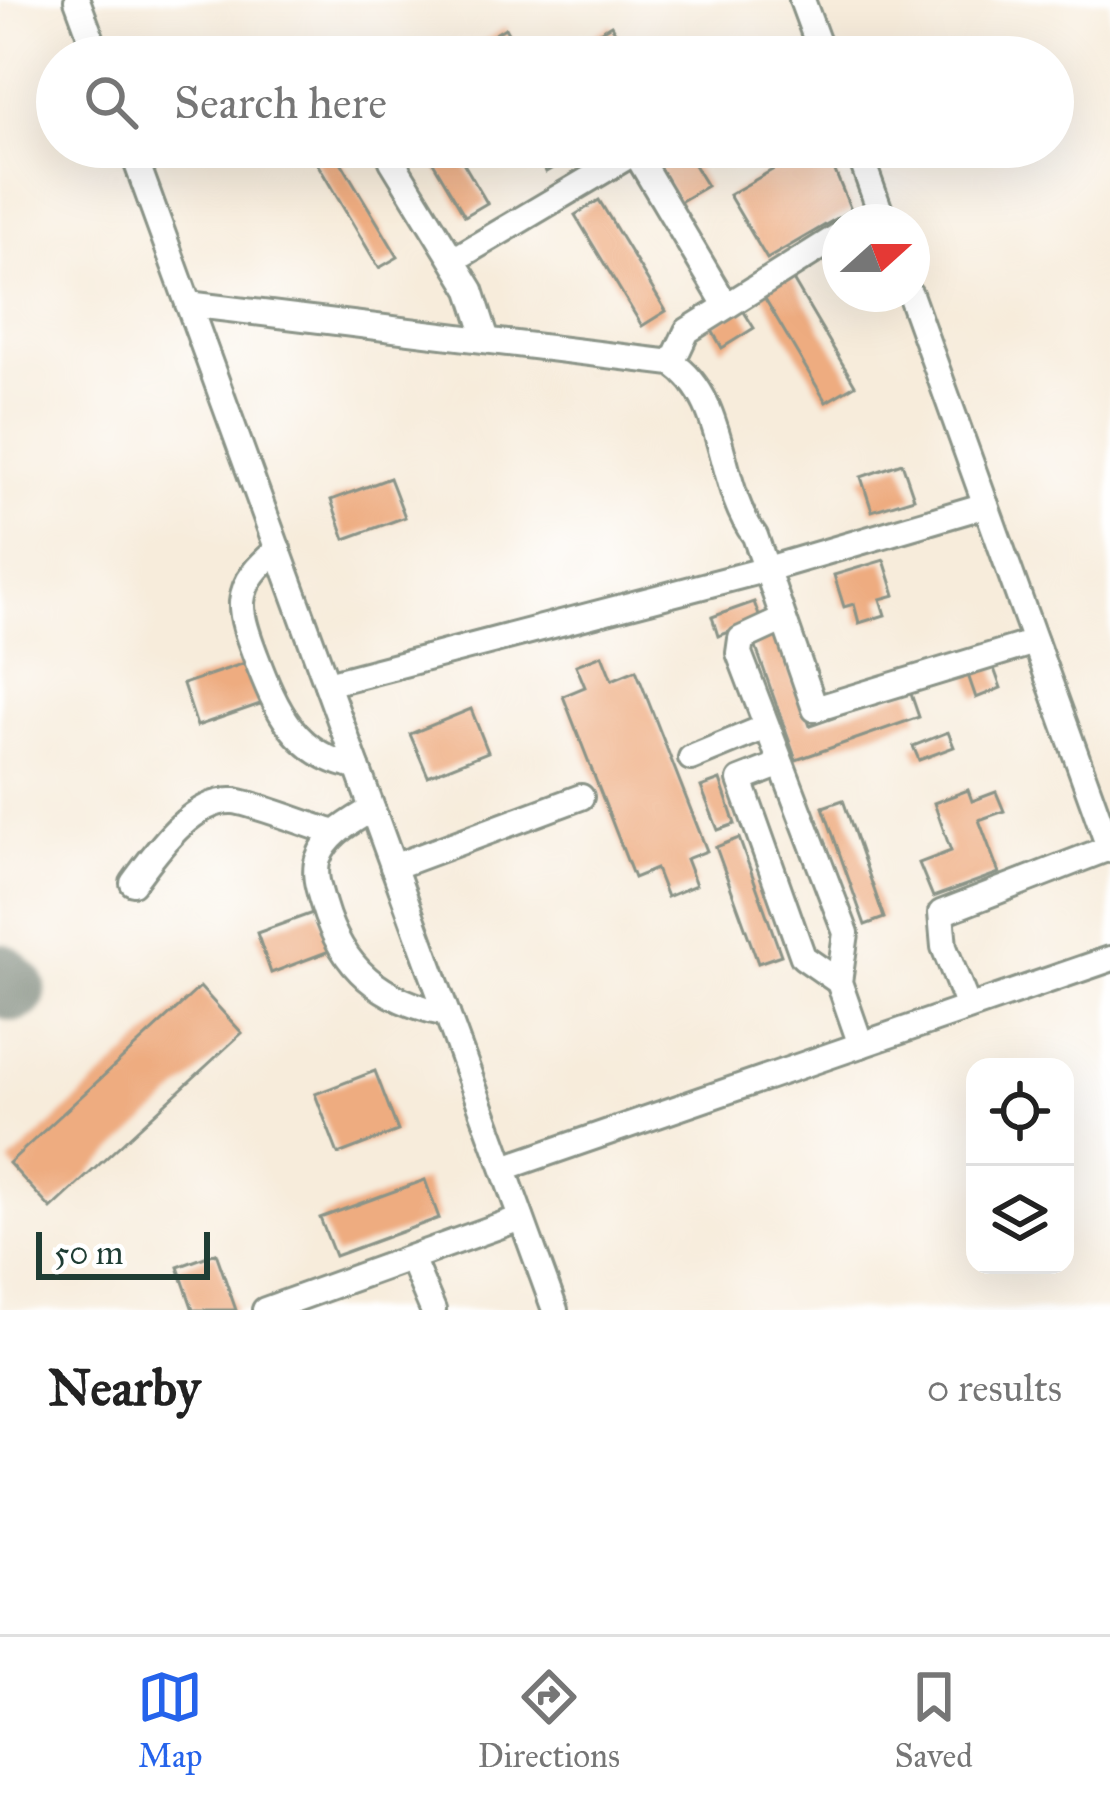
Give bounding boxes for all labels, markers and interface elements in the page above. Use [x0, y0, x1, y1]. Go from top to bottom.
search box [36, 36, 1074, 168]
icon: search [78, 69, 144, 135]
text: Search here [174, 75, 387, 130]
north arrow [822, 204, 930, 312]
map controls [966, 1058, 1074, 1274]
button: locate [966, 1058, 1074, 1166]
button: layers [966, 1166, 1074, 1274]
scale bar [36, 1226, 210, 1279]
text: 50 m [54, 1233, 123, 1273]
text: Nearby [48, 1357, 200, 1419]
text: 0 results [927, 1364, 1062, 1412]
tab: Map [137, 1664, 203, 1776]
tab: Directions [478, 1664, 620, 1776]
tab: Saved [894, 1664, 973, 1776]

